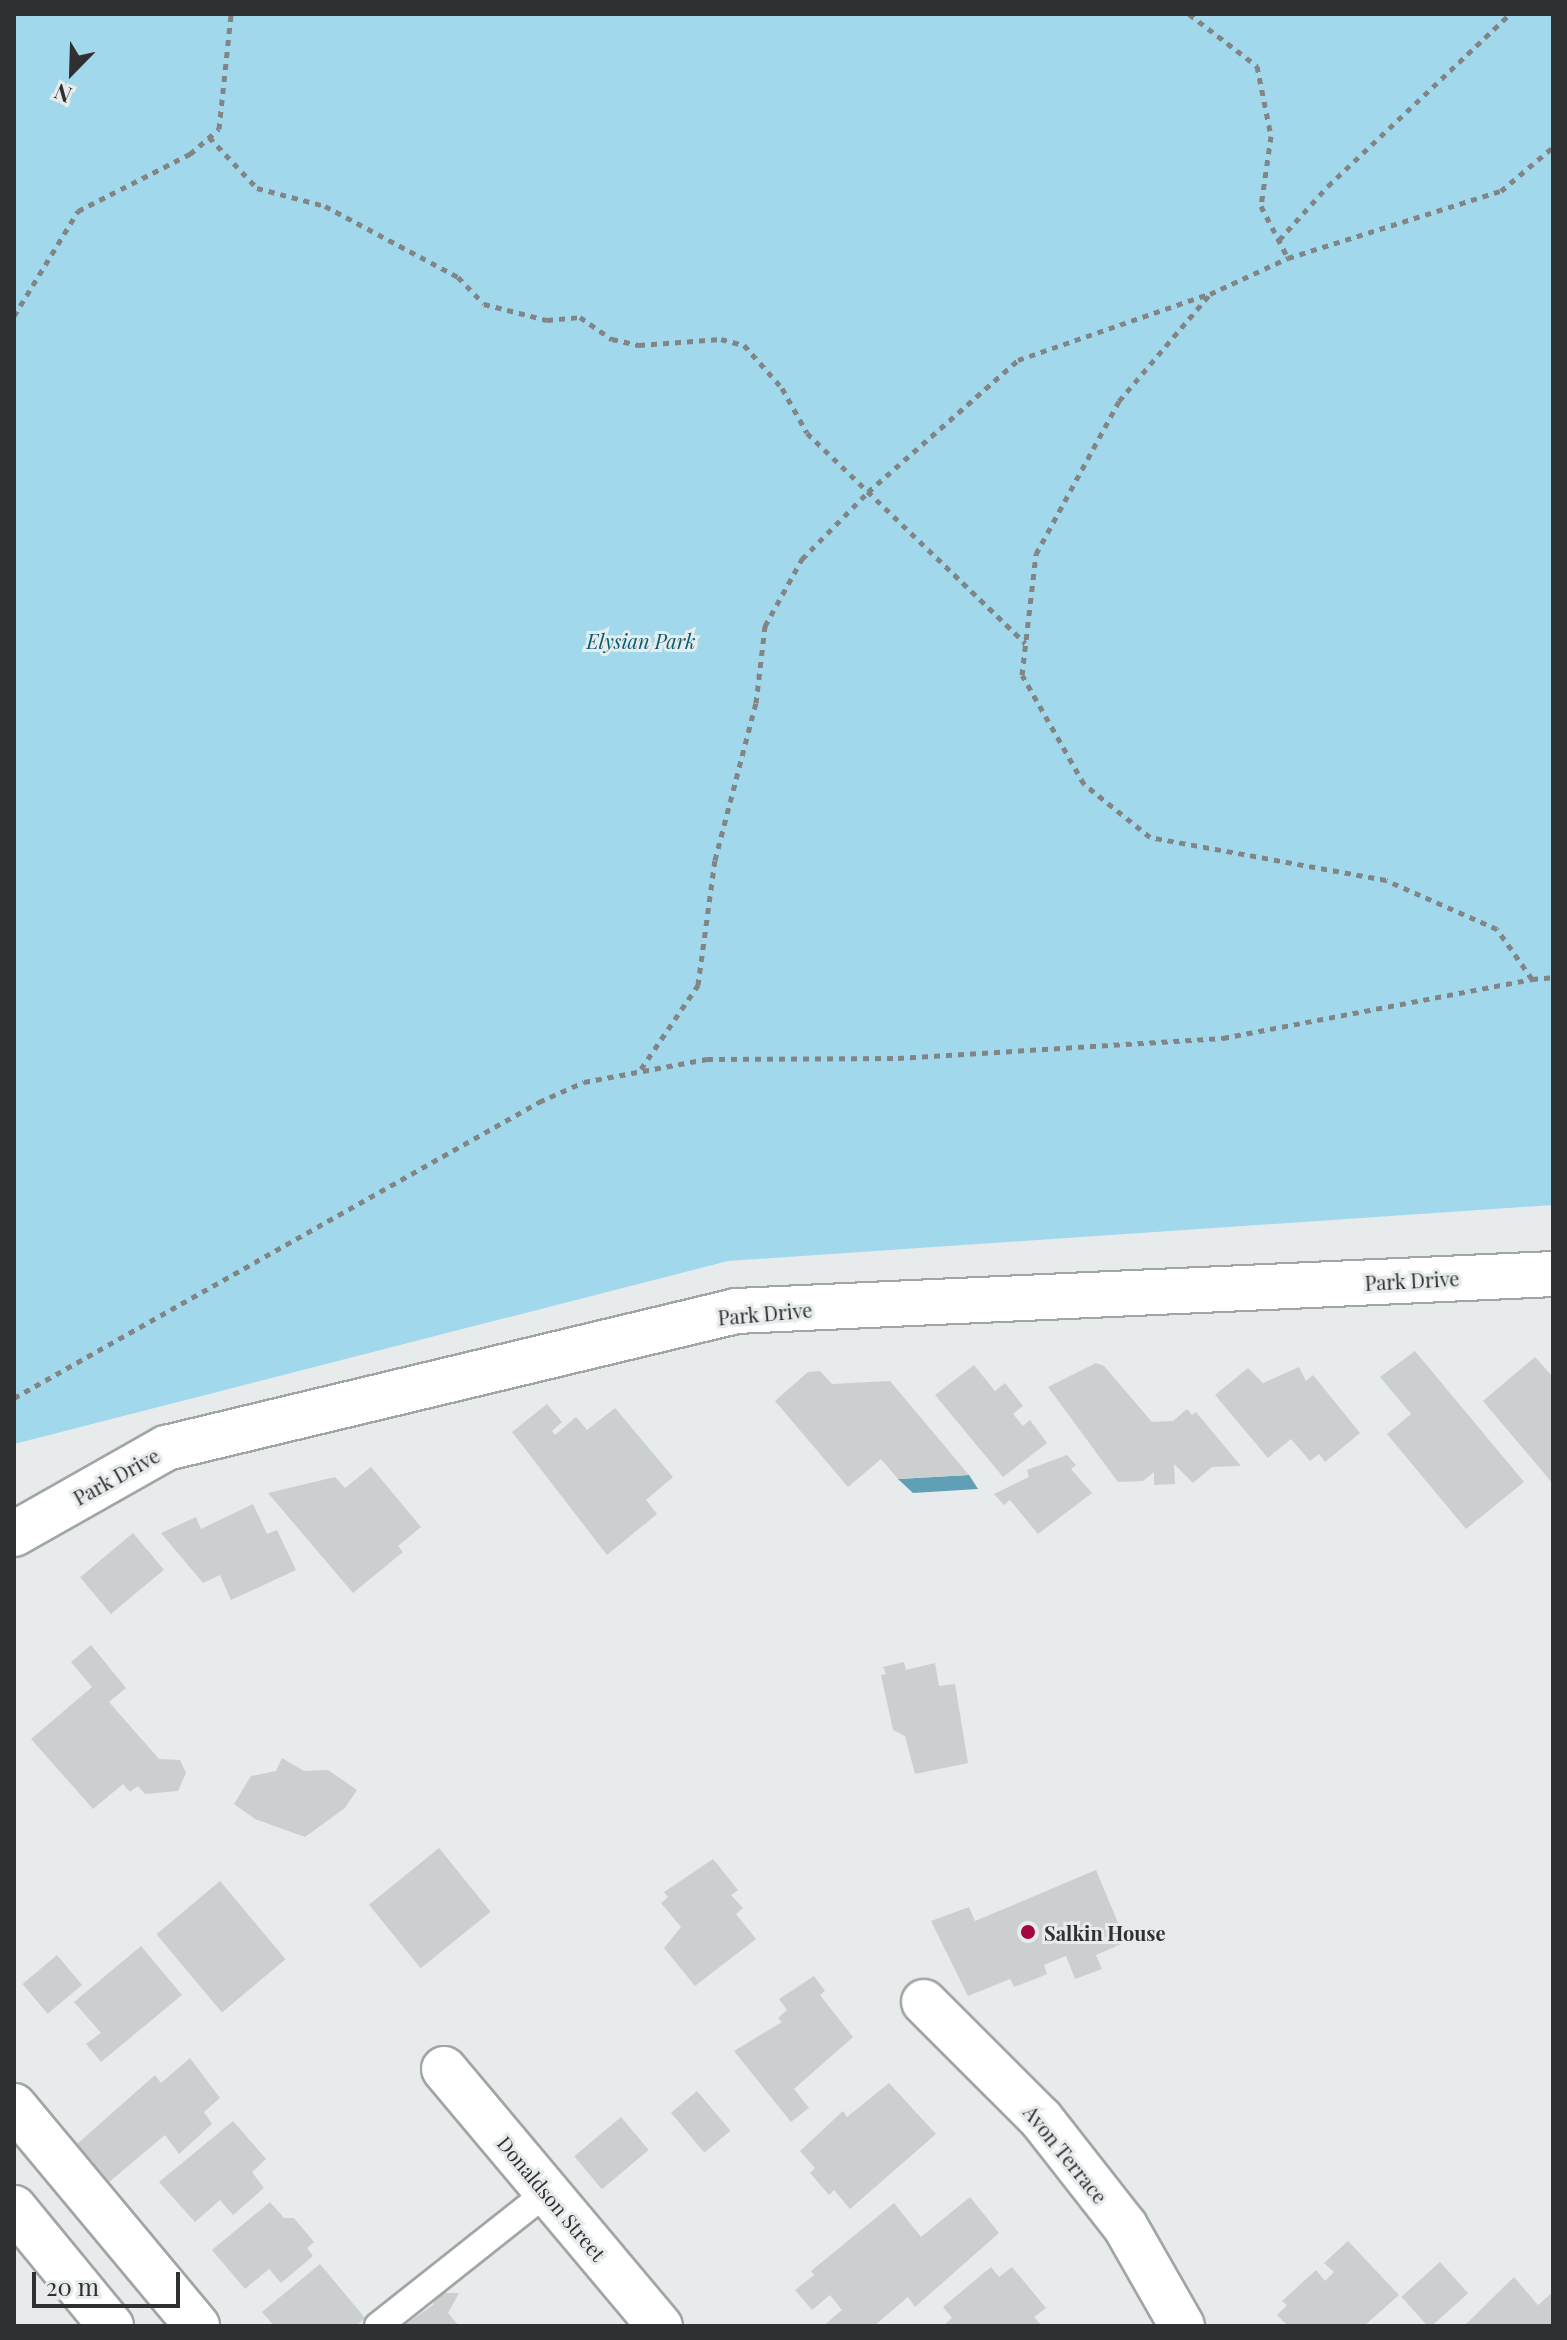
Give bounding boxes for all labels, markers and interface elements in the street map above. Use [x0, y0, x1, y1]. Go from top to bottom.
north arrow [32, 32, 112, 112]
text: N [49, 77, 76, 111]
park label: Elysian Park [587, 628, 695, 652]
street label: Park Drive [1364, 1266, 1460, 1294]
street label: Park Drive [717, 1297, 813, 1329]
street label: Park Drive [69, 1442, 163, 1510]
place label: Salkin House [1044, 1920, 1166, 1944]
marker: Salkin House [1019, 1923, 1037, 1941]
street label: Avon Terrace [1019, 2100, 1113, 2208]
street label: Donaldson Street [493, 2131, 611, 2265]
scale bar [36, 2256, 184, 2306]
text: 20 m [46, 2270, 99, 2302]

